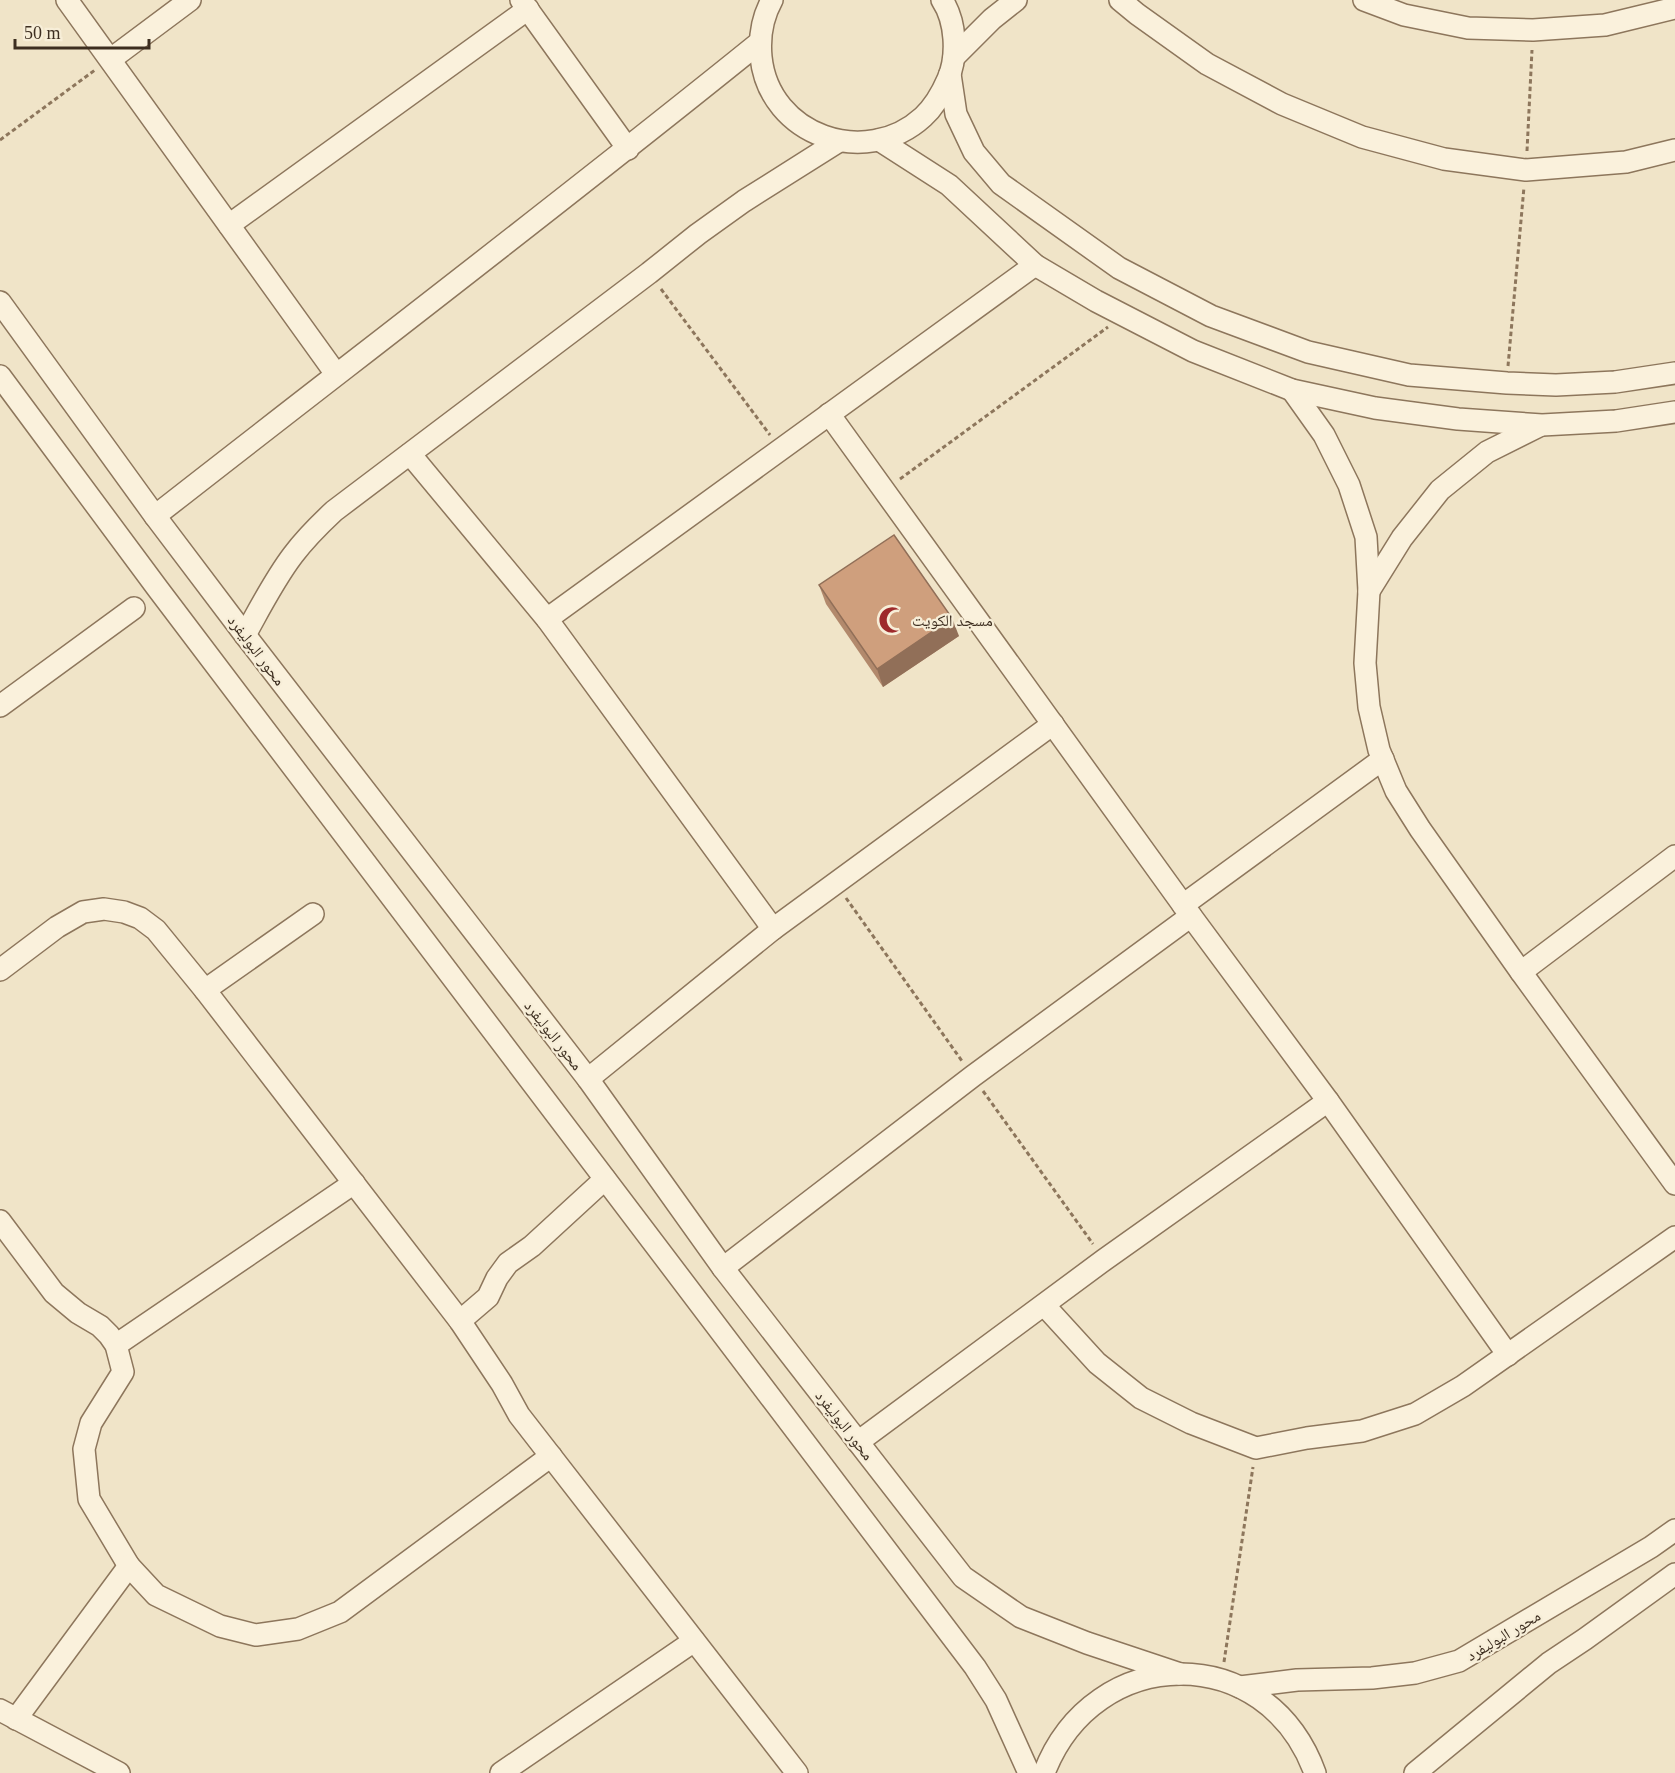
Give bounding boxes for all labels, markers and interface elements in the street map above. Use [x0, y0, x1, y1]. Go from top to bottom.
scale bar [15, 12, 148, 50]
text: 50 m [24, 23, 61, 43]
mosque icon: مسجد الكويت [877, 605, 907, 635]
street label: محور البوليفرد [224, 612, 288, 689]
place label: مسجد الكويت [912, 612, 993, 630]
street label: محور البوليفرد [520, 997, 586, 1074]
street label: محور البوليفرد [811, 1387, 877, 1464]
street label: محور البوليفرد [1463, 1607, 1544, 1665]

